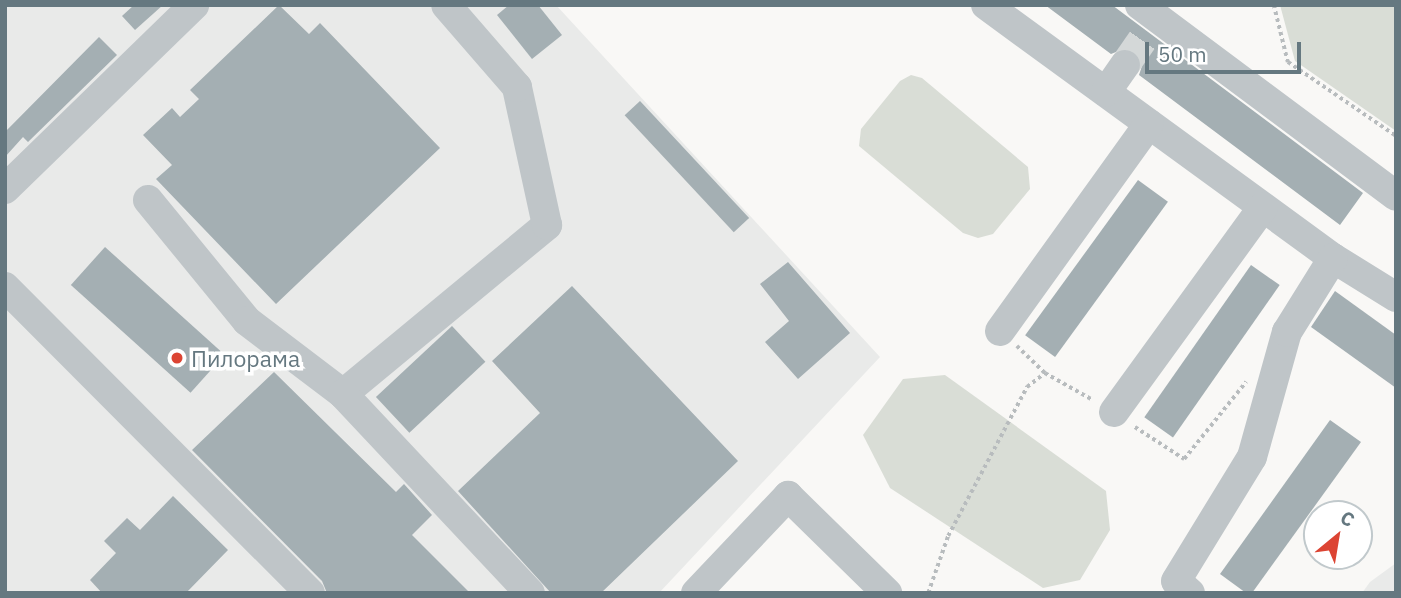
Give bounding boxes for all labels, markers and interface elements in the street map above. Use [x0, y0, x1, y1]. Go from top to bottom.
scale bar [1149, 28, 1305, 72]
text: 50 m [1158, 40, 1207, 68]
place label: Пилорама [191, 344, 300, 372]
marker: Пилорама [169, 350, 185, 366]
north arrow [1303, 500, 1373, 570]
text: С [1336, 505, 1359, 532]

